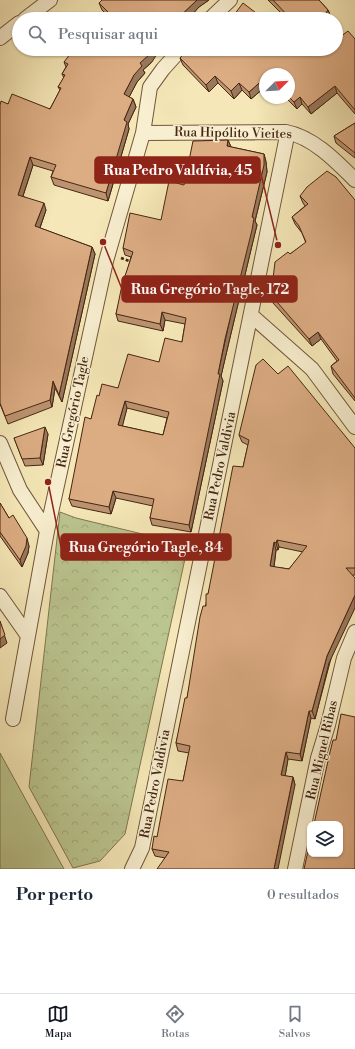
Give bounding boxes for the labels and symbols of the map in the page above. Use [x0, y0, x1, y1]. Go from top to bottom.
north arrow [259, 68, 295, 104]
street label: Rua Hipólito Vieites [174, 124, 292, 142]
callout: Rua Pedro Valdívia, 45 [95, 157, 260, 183]
text: Rua Pedro Valdívia, 45 [104, 162, 253, 180]
callout: Rua Gregório Tagle, 172 [122, 276, 297, 302]
text: Rua Gregório Tagle, 172 [131, 281, 290, 299]
street label: Rua Gregório Tagle [53, 354, 93, 469]
street label: Rua Pedro Valdivia [201, 410, 239, 522]
callout: Rua Gregório Tagle, 84 [61, 534, 231, 560]
text: Rua Gregório Tagle, 84 [69, 539, 223, 557]
street label: Rua Miguel Ribas [303, 698, 341, 801]
street label: Rua Pedro Valdivia [137, 728, 173, 840]

